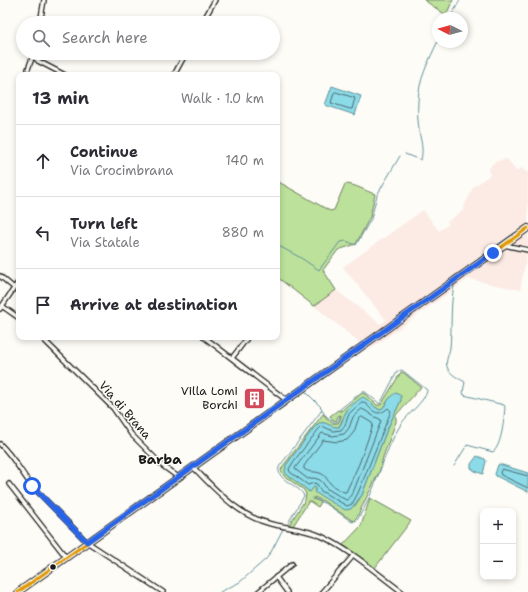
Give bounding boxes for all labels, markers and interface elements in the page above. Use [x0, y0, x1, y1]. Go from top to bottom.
north arrow [432, 12, 468, 48]
search box [16, 16, 280, 60]
icon: search [30, 27, 52, 49]
text: Search here [62, 28, 148, 48]
text: 13 min [32, 87, 89, 109]
text: Walk · 1.0 km [181, 90, 264, 107]
text: Continue [70, 142, 138, 162]
icon: ahead [32, 150, 54, 172]
text: 140 m [225, 152, 264, 169]
text: Via Crocimbrana [70, 162, 173, 179]
text: Turn left [70, 214, 138, 234]
icon: left [32, 222, 54, 244]
text: 880 m [222, 224, 264, 241]
text: Via Statale [70, 234, 140, 251]
route end [484, 244, 502, 262]
icon: arrive [32, 294, 54, 316]
text: Arrive at destination [70, 295, 238, 315]
street label: Via di Brana [95, 378, 155, 443]
place label: Villa Lomi Borchi [181, 383, 238, 413]
building icon: Villa Lomi Borchi [241, 385, 267, 411]
district label: Barba [138, 450, 182, 468]
route start [23, 477, 41, 495]
map controls [480, 508, 516, 580]
button: + [480, 508, 516, 544]
button: − [480, 544, 516, 580]
unlabelled marker [48, 562, 58, 572]

